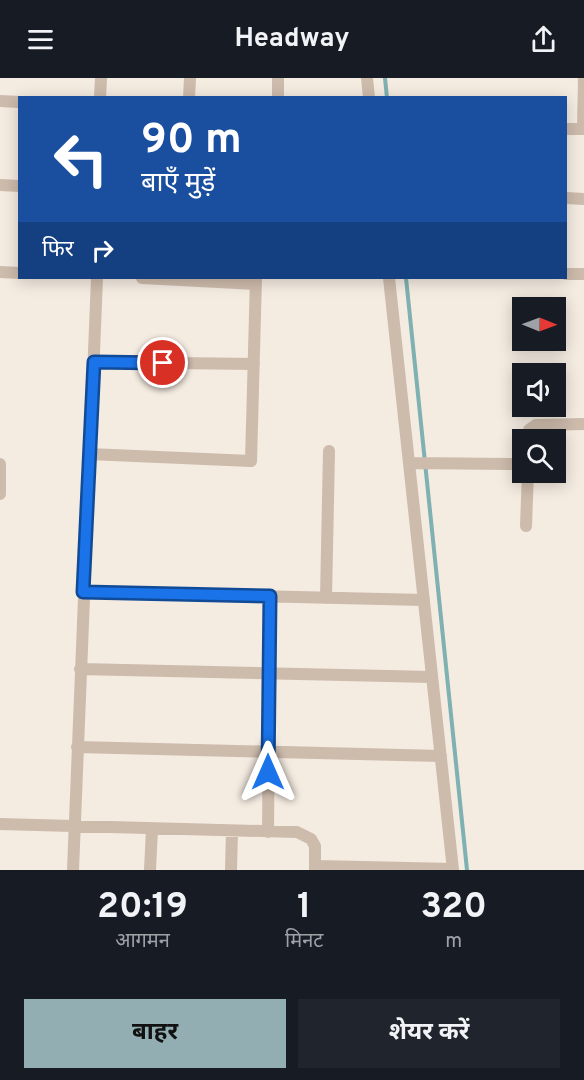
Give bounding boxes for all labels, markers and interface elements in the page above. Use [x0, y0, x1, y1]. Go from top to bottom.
text: Headway [234, 22, 350, 56]
icon: menu [24, 23, 57, 56]
icon: share [527, 23, 560, 56]
text: 90 m [141, 115, 242, 168]
icon: left [42, 120, 120, 198]
text: बाएँ मुड़ें [141, 167, 215, 201]
icon: right [86, 234, 119, 267]
text: फिर [42, 237, 74, 264]
north arrow [512, 297, 566, 351]
map controls [512, 297, 566, 483]
pin [137, 337, 188, 388]
icon: arrive [146, 346, 179, 379]
button: sound [512, 363, 566, 417]
button: search [512, 429, 566, 483]
position arrow [236, 740, 300, 804]
text: 20:19 [97, 885, 188, 931]
text: 1 [297, 885, 311, 931]
text: 320 [420, 885, 487, 931]
text: आगमन [115, 929, 170, 955]
text: मिनट [285, 929, 323, 955]
text: m [445, 929, 462, 955]
button: बाहर [24, 999, 286, 1068]
button: शेयर करें [298, 999, 560, 1068]

